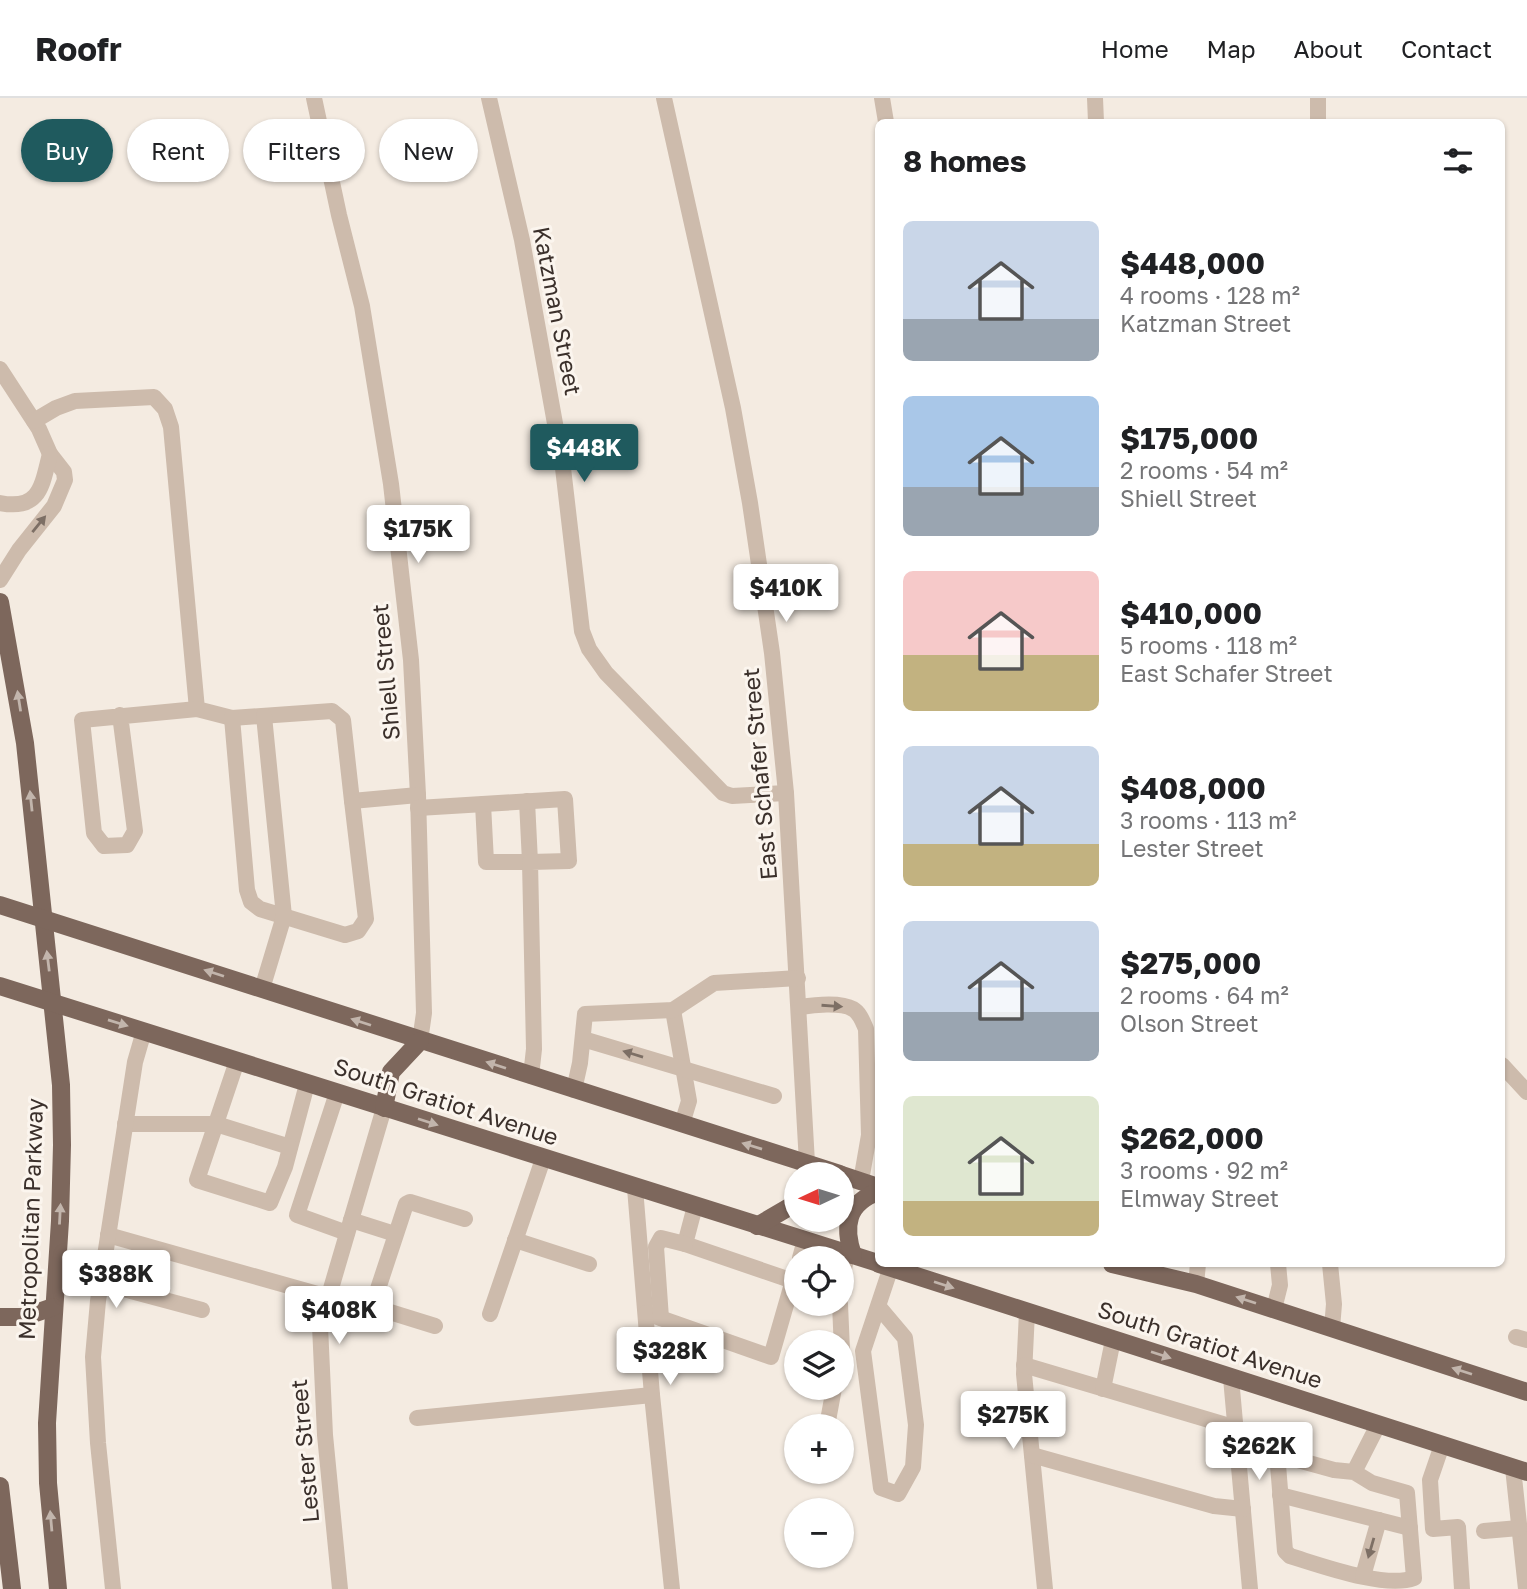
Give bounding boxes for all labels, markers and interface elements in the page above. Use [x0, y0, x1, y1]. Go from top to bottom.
text: Roofr [35, 29, 122, 68]
text: Home [1101, 34, 1169, 63]
text: Map [1207, 34, 1256, 63]
text: About [1294, 34, 1363, 63]
text: Contact [1401, 34, 1492, 63]
chip: Buy [21, 119, 113, 182]
chip: Rent [127, 119, 229, 182]
chip: Filters [243, 119, 365, 182]
chip: New [379, 119, 478, 182]
icon: filters [1439, 142, 1477, 180]
text: 8 homes [903, 143, 1027, 179]
street label: Katzman Street [528, 224, 588, 397]
text: $448,000 [1120, 245, 1265, 281]
icon: home [959, 249, 1043, 333]
text: 4 rooms · 128 m² [1120, 281, 1300, 309]
text: Katzman Street [1120, 309, 1291, 337]
text: $175,000 [1120, 420, 1258, 456]
pin: $448K [535, 424, 633, 484]
icon: home [959, 424, 1043, 508]
text: $448K [546, 433, 622, 461]
text: 2 rooms · 54 m² [1120, 456, 1288, 484]
text: Shiell Street [1120, 484, 1257, 512]
pin: $175K [369, 505, 467, 565]
text: $175K [383, 514, 453, 542]
one-way arrow [31, 516, 46, 533]
pin: $410K [737, 564, 835, 624]
text: $410K [749, 573, 823, 601]
text: $410,000 [1120, 595, 1262, 631]
icon: home [959, 599, 1043, 683]
street label: Shiell Street [365, 603, 405, 742]
text: 5 rooms · 118 m² [1120, 631, 1297, 659]
text: East Schafer Street [1120, 659, 1333, 687]
street label: East Schafer Street [736, 667, 782, 881]
one-way arrow [13, 690, 24, 712]
text: $408,000 [1120, 770, 1266, 806]
icon: home [959, 774, 1043, 858]
one-way arrow [26, 790, 37, 812]
text: 3 rooms · 113 m² [1120, 806, 1297, 834]
text: Lester Street [1120, 834, 1264, 862]
text: $275,000 [1120, 945, 1261, 981]
one-way arrow [42, 949, 53, 971]
icon: home [959, 949, 1043, 1033]
one-way arrow [203, 968, 224, 978]
text: 2 rooms · 64 m² [1120, 981, 1289, 1009]
one-way arrow [821, 1001, 843, 1012]
text: Olson Street [1120, 1009, 1258, 1037]
one-way arrow [350, 1016, 371, 1026]
one-way arrow [107, 1018, 128, 1028]
one-way arrow [622, 1048, 643, 1058]
street label: South Gratiot Avenue [330, 1051, 562, 1151]
one-way arrow [485, 1059, 506, 1070]
street label: Metropolitan Parkway [12, 1097, 48, 1340]
one-way arrow [417, 1117, 438, 1128]
text: $262,000 [1120, 1120, 1264, 1156]
icon: home [959, 1124, 1043, 1208]
one-way arrow [741, 1140, 762, 1150]
text: 3 rooms · 92 m² [1120, 1156, 1288, 1184]
north arrow [784, 1162, 854, 1232]
map controls [784, 1162, 854, 1568]
text: Elmway Street [1120, 1184, 1279, 1212]
one-way arrow [55, 1203, 66, 1225]
button: locate [784, 1246, 854, 1316]
pin: $388K [67, 1250, 165, 1310]
text: $388K [78, 1259, 154, 1287]
one-way arrow [934, 1280, 955, 1290]
pin: $408K [290, 1286, 388, 1346]
street label: South Gratiot Avenue [1094, 1294, 1326, 1394]
one-way arrow [1235, 1294, 1256, 1305]
text: $408K [301, 1295, 377, 1323]
pin: $328K [621, 1328, 719, 1387]
button: layers [784, 1330, 854, 1400]
text: $328K [633, 1336, 707, 1364]
one-way arrow [1150, 1350, 1171, 1361]
one-way arrow [1451, 1365, 1472, 1375]
street label: Lester Street [284, 1378, 324, 1524]
pin: $275K [964, 1392, 1062, 1451]
text: $275K [977, 1400, 1049, 1428]
button: + [784, 1414, 854, 1484]
pin: $262K [1210, 1422, 1308, 1482]
text: $262K [1222, 1431, 1296, 1459]
button: − [784, 1498, 854, 1568]
one-way arrow [46, 1510, 57, 1532]
one-way arrow [1365, 1538, 1375, 1559]

